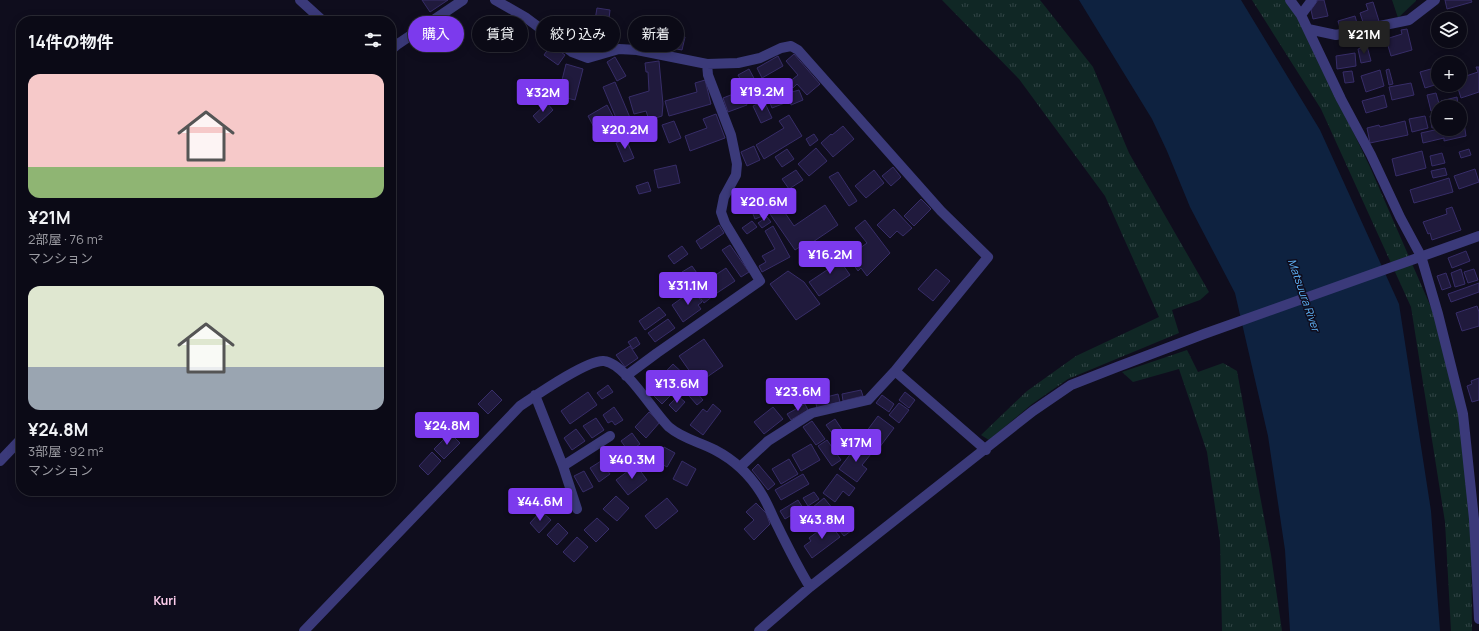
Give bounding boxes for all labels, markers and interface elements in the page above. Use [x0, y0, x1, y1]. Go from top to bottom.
map controls [1431, 12, 1467, 136]
button: layers [1431, 12, 1467, 48]
chip: 購入 [408, 16, 464, 52]
chip: 賃貸 [472, 16, 528, 52]
chip: 絞り込み [536, 16, 620, 52]
chip: 新着 [628, 16, 684, 52]
pin: ¥21M [1340, 21, 1388, 55]
text: ¥21M [1348, 25, 1380, 43]
icon: filters [362, 29, 384, 51]
text: 14件の物件 [28, 30, 114, 53]
button: + [1431, 56, 1467, 92]
pin: ¥19.2M [729, 78, 795, 112]
pin: ¥32M [519, 79, 567, 113]
text: ¥19.2M [740, 82, 784, 100]
text: ¥32M [526, 83, 560, 101]
icon: home [170, 100, 242, 172]
button: − [1431, 100, 1467, 136]
pin: ¥20.2M [592, 116, 658, 150]
text: ¥20.2M [601, 120, 649, 138]
pin: ¥20.6M [731, 188, 797, 222]
text: ¥20.6M [740, 192, 788, 210]
text: ¥21M [28, 206, 71, 229]
text: 2部屋 · 76 m² [28, 230, 103, 248]
pin: ¥16.2M [797, 241, 863, 275]
text: ¥16.2M [808, 245, 852, 263]
text: マンション [28, 249, 93, 267]
water label: Matsuura River [1285, 256, 1325, 335]
pin: ¥31.1M [655, 272, 721, 306]
text: ¥31.1M [668, 276, 708, 294]
icon: home [170, 312, 242, 384]
pin: ¥13.6M [644, 370, 710, 404]
text: ¥13.6M [655, 374, 699, 392]
pin: ¥23.6M [765, 378, 831, 412]
text: ¥23.6M [775, 382, 821, 400]
pin: ¥24.8M [414, 412, 480, 446]
text: ¥24.8M [424, 416, 470, 434]
text: ¥24.8M [28, 418, 88, 441]
pin: ¥17M [832, 429, 880, 463]
text: ¥17M [840, 433, 872, 451]
text: 3部屋 · 92 m² [28, 442, 104, 460]
pin: ¥40.3M [599, 446, 665, 480]
text: ¥40.3M [609, 450, 655, 468]
text: マンション [28, 461, 93, 479]
pin: ¥44.6M [507, 488, 573, 522]
text: ¥44.6M [517, 492, 563, 510]
pin: ¥43.8M [789, 506, 855, 540]
text: ¥43.8M [799, 510, 845, 528]
district label: Kuri [153, 592, 177, 609]

